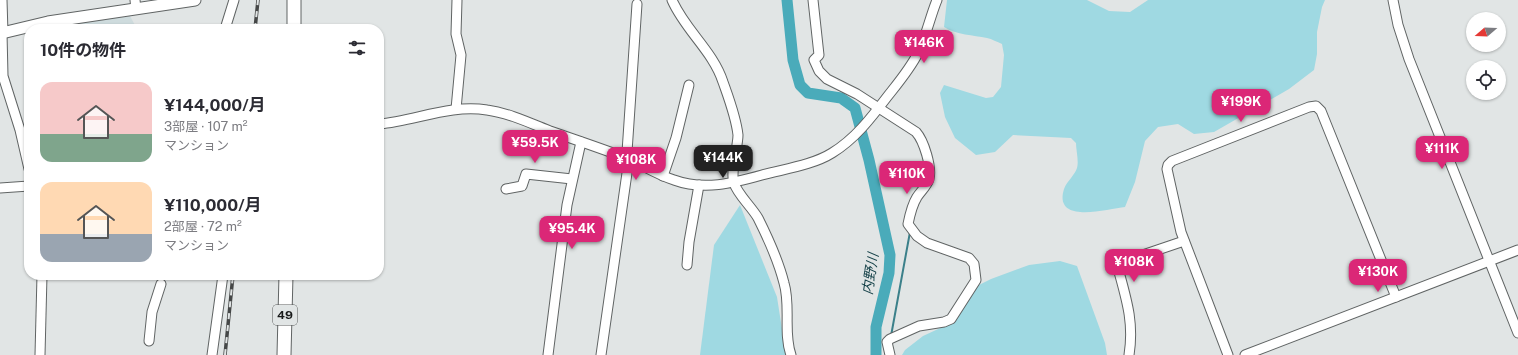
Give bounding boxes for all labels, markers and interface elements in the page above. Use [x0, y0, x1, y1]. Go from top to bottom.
north arrow [1466, 12, 1506, 52]
map controls [1466, 12, 1506, 100]
pin: ¥146K [896, 30, 952, 64]
text: ¥146K [904, 35, 944, 50]
icon: filters [346, 37, 368, 59]
text: 10件の物件 [40, 40, 126, 60]
button: locate [1466, 60, 1506, 100]
pin: ¥199K [1213, 89, 1269, 123]
text: ¥199K [1221, 94, 1261, 109]
text: ¥144,000/月 [164, 95, 266, 115]
icon: home [72, 98, 120, 146]
text: 3部屋 · 107 m² [164, 119, 247, 134]
pin: ¥59.5K [502, 130, 568, 164]
text: ¥59.5K [511, 135, 559, 150]
pin: ¥111K [1414, 136, 1470, 170]
text: マンション [164, 138, 229, 153]
text: ¥111K [1425, 141, 1459, 156]
pin: ¥144K [695, 145, 751, 179]
pin: ¥108K [608, 147, 664, 181]
text: ¥144K [703, 150, 743, 165]
text: ¥108K [616, 152, 656, 167]
pin: ¥110K [879, 161, 935, 195]
text: ¥110K [888, 166, 926, 181]
text: ¥110,000/月 [164, 195, 262, 215]
icon: home [72, 198, 120, 246]
pin: ¥95.4K [539, 216, 605, 250]
text: 2部屋 · 72 m² [164, 219, 242, 234]
text: ¥95.4K [548, 221, 596, 236]
text: マンション [164, 238, 229, 253]
pin: ¥108K [1106, 249, 1162, 283]
water label: 内野川 [859, 250, 881, 296]
text: ¥108K [1114, 254, 1154, 269]
pin: ¥130K [1350, 259, 1406, 293]
text: ¥130K [1358, 264, 1398, 279]
road number: 49 [273, 305, 297, 325]

